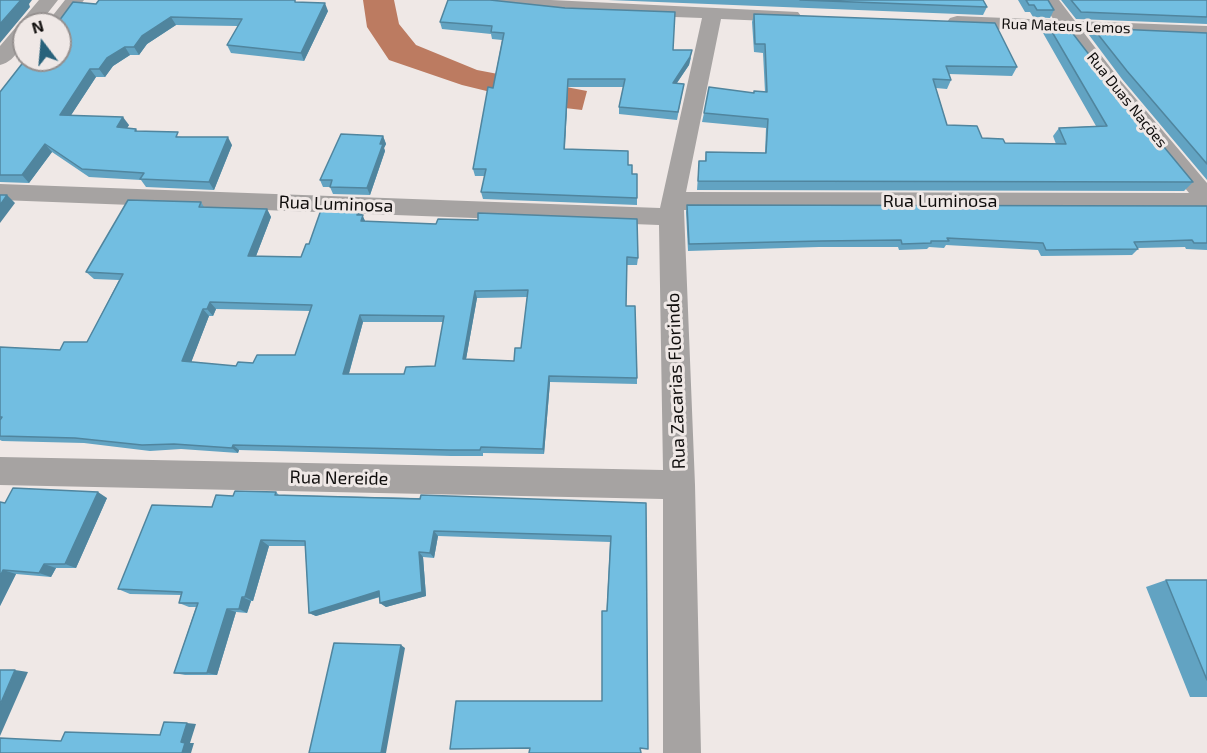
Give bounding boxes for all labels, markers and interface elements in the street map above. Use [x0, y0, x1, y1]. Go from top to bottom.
north arrow [12, 12, 72, 72]
text: N [29, 15, 46, 37]
street label: Rua Mateus Lemos [1001, 15, 1131, 37]
street label: Rua Duas Nações [1083, 49, 1171, 151]
street label: Rua Luminosa [883, 190, 997, 212]
street label: Rua Luminosa [278, 191, 394, 217]
street label: Rua Zacarias Florindo [662, 292, 690, 470]
street label: Rua Nereide [289, 466, 389, 490]

